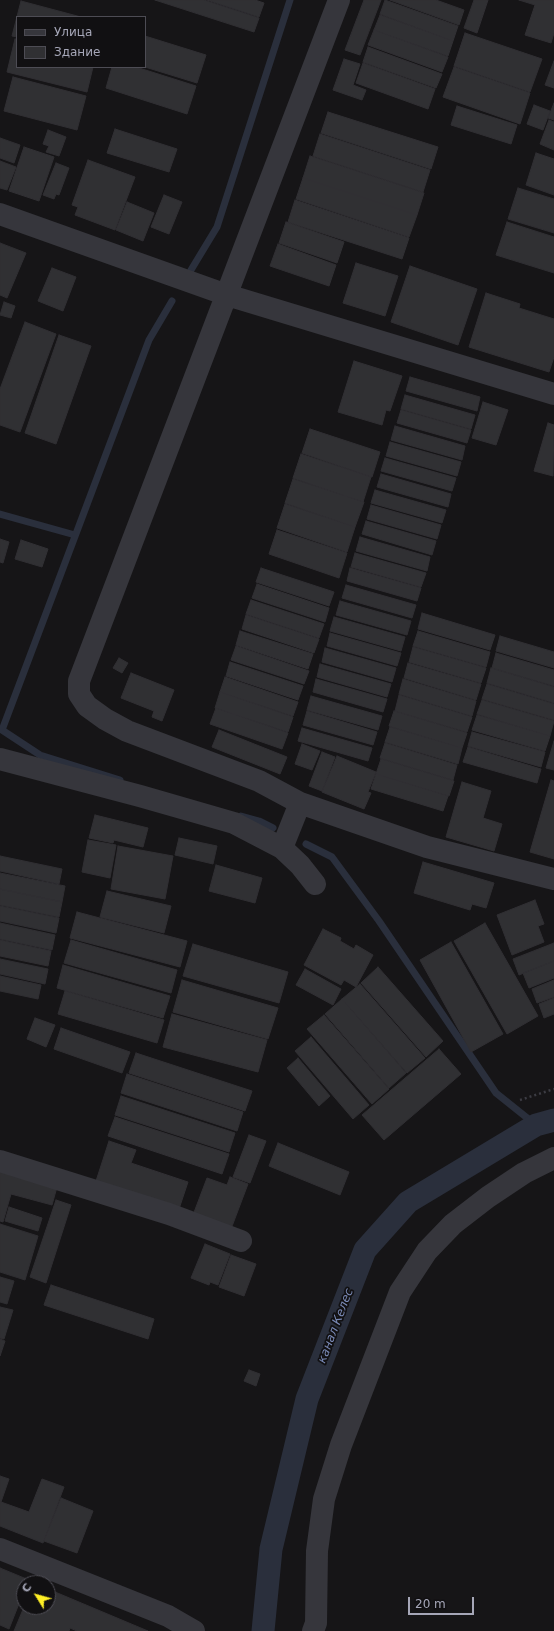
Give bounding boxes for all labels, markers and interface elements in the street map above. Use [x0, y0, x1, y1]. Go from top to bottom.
legend [16, 16, 146, 68]
text: Улица [54, 25, 92, 39]
text: Здание [54, 45, 100, 59]
water label: канал Келес [315, 1287, 357, 1365]
north arrow [16, 1575, 56, 1615]
text: С [19, 1581, 34, 1595]
scale bar [410, 1589, 476, 1615]
text: 20 m [415, 1597, 446, 1611]

